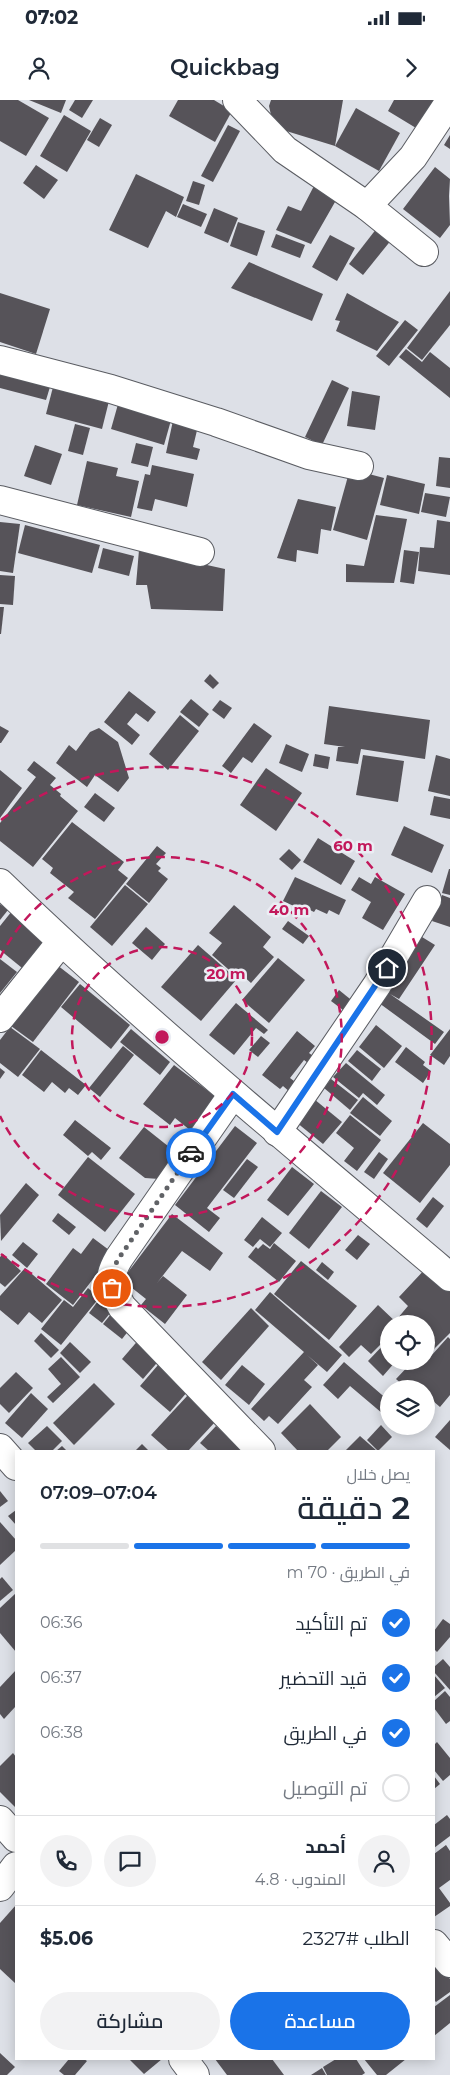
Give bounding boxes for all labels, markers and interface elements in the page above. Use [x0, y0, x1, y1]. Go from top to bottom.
text: 07:02 [25, 6, 78, 29]
icon: person [25, 54, 53, 82]
text: Quickbag [170, 54, 280, 81]
icon: forward [397, 54, 425, 82]
text: 60 m [333, 836, 373, 855]
text: 40 m [269, 900, 309, 919]
pin [366, 947, 408, 989]
icon: home [373, 954, 401, 982]
text: 20 m [206, 964, 246, 983]
centre of rings [153, 1028, 171, 1046]
courier [166, 1128, 216, 1178]
icon: car [177, 1139, 205, 1167]
pin [91, 1267, 133, 1309]
icon: bag [98, 1274, 126, 1302]
map controls [380, 1315, 435, 1435]
button: locate [380, 1315, 435, 1370]
button: layers [380, 1380, 435, 1435]
text: يصل خلال [346, 1465, 410, 1484]
text: 07:04–07:09 [40, 1481, 157, 1504]
text: 2 دقيقة [297, 1488, 410, 1527]
text: في الطريق · 70 m [286, 1563, 410, 1582]
icon: check [382, 1609, 410, 1637]
text: تم التأكيد [295, 1612, 367, 1635]
text: 06:36 [40, 1613, 83, 1632]
icon: check [382, 1664, 410, 1692]
text: قيد التحضير [280, 1667, 367, 1690]
text: 06:37 [40, 1668, 82, 1687]
icon: check [382, 1719, 410, 1747]
text: في الطريق [284, 1722, 367, 1745]
text: 06:38 [40, 1723, 83, 1742]
text: تم التوصيل [283, 1777, 367, 1800]
button: phone [40, 1835, 92, 1887]
button: chat [104, 1835, 156, 1887]
text: أحمد [305, 1835, 346, 1858]
button: person [358, 1835, 410, 1887]
text: المندوب · 4.8 [255, 1870, 346, 1889]
text: $5.06 [40, 1927, 93, 1950]
text: الطلب #2327 [303, 1927, 410, 1950]
button: مشاركة [40, 1992, 220, 2050]
button: مساعدة [230, 1992, 410, 2050]

